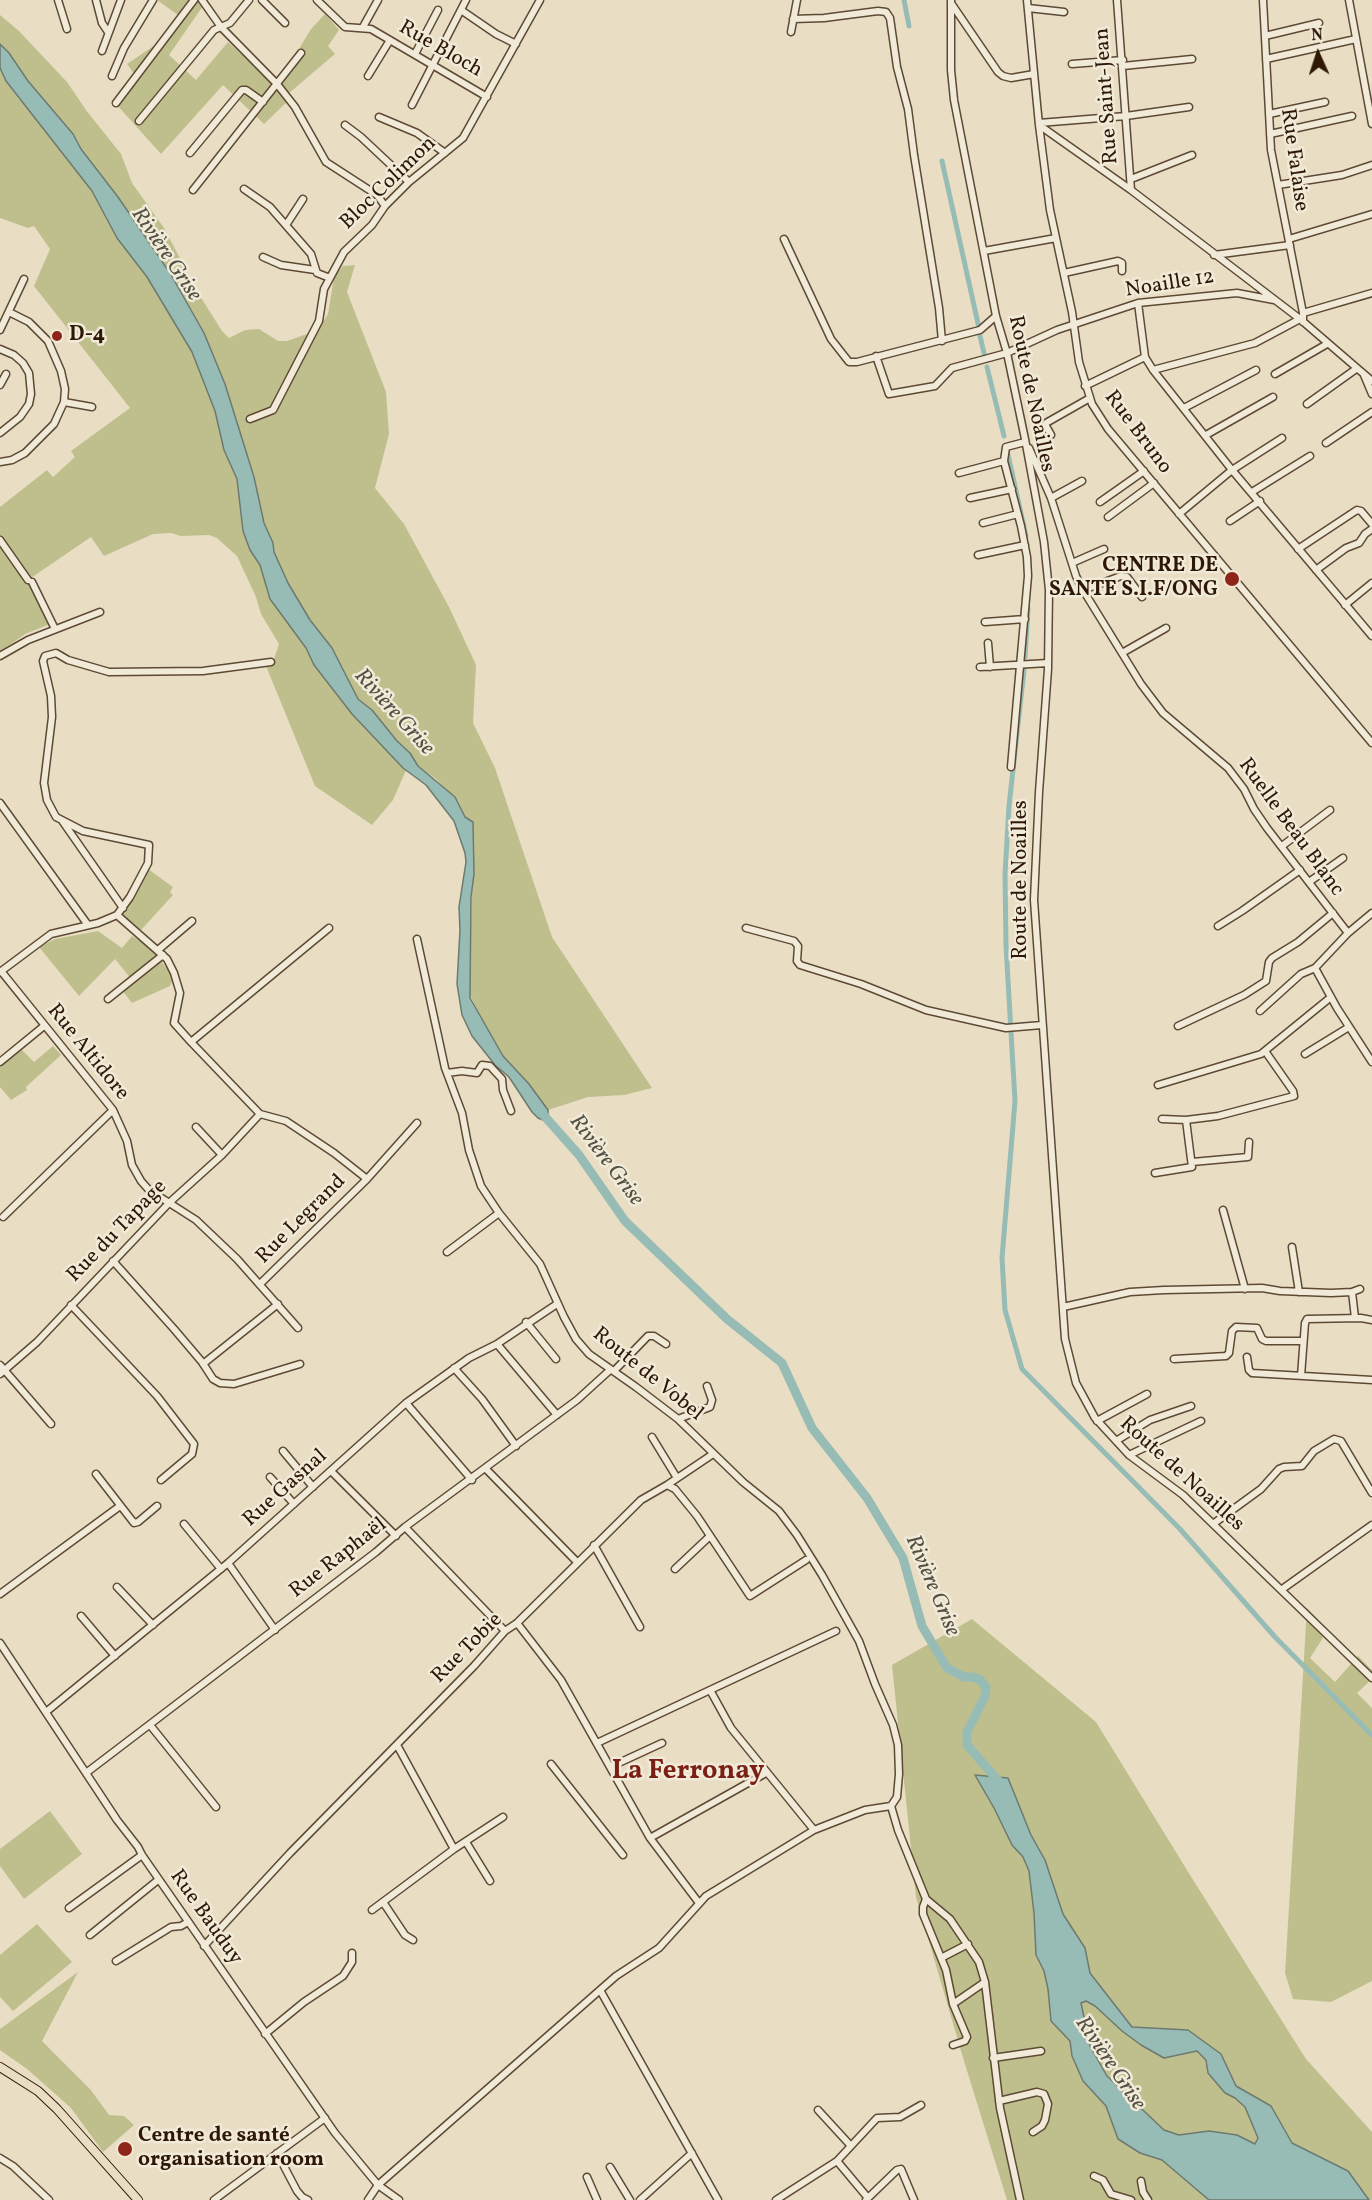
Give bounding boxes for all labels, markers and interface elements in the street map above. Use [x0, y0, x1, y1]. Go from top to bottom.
street label: Rue Bloch [394, 16, 486, 84]
north arrow [1288, 24, 1348, 84]
text: N [1311, 25, 1323, 47]
street label: Rue Saint-Jean [1091, 27, 1125, 165]
street label: Rue Falaise [1273, 107, 1313, 213]
street label: Bloc Colimon [336, 132, 442, 236]
water label: Rivière Grise [124, 203, 206, 307]
street label: Noaille 12 [1124, 266, 1216, 304]
street label: Route de Noailles [1001, 313, 1059, 475]
place label: D-4 [69, 323, 105, 349]
marker: D-4 [50, 329, 64, 343]
street label: Rue Bruno [1098, 386, 1176, 480]
place label: CENTRE DE SANTE S.I.F/ONG [1049, 554, 1218, 604]
marker: CENTRE DE SANTE S.I.F/ONG [1223, 570, 1241, 588]
water label: Rivière Grise [347, 664, 439, 762]
street label: Ruelle Beau Blanc [1232, 754, 1348, 902]
street label: Route de Noailles [1009, 800, 1035, 960]
street label: Rue Altidore [40, 1000, 134, 1106]
water label: Rivière Grise [562, 1110, 648, 1212]
street label: Rue Legrand [252, 1170, 352, 1270]
street label: Rue du Tapage [63, 1175, 173, 1289]
street label: Route de Vobel [586, 1323, 708, 1427]
street label: Route de Noailles [1113, 1412, 1249, 1538]
street label: Rue Gasnal [239, 1445, 333, 1533]
street label: Rue Raphaël [285, 1513, 393, 1605]
water label: Rivière Grise [898, 1531, 964, 1641]
street label: Rue Tobie [427, 1608, 509, 1690]
district label: La Ferronay [612, 1757, 764, 1789]
street label: Rue Bauduy [163, 1866, 247, 1970]
water label: Rivière Grise [1068, 2012, 1150, 2116]
place label: Centre de santé organisation room [138, 2124, 324, 2174]
marker: Centre de santé organisation room [116, 2140, 134, 2158]

